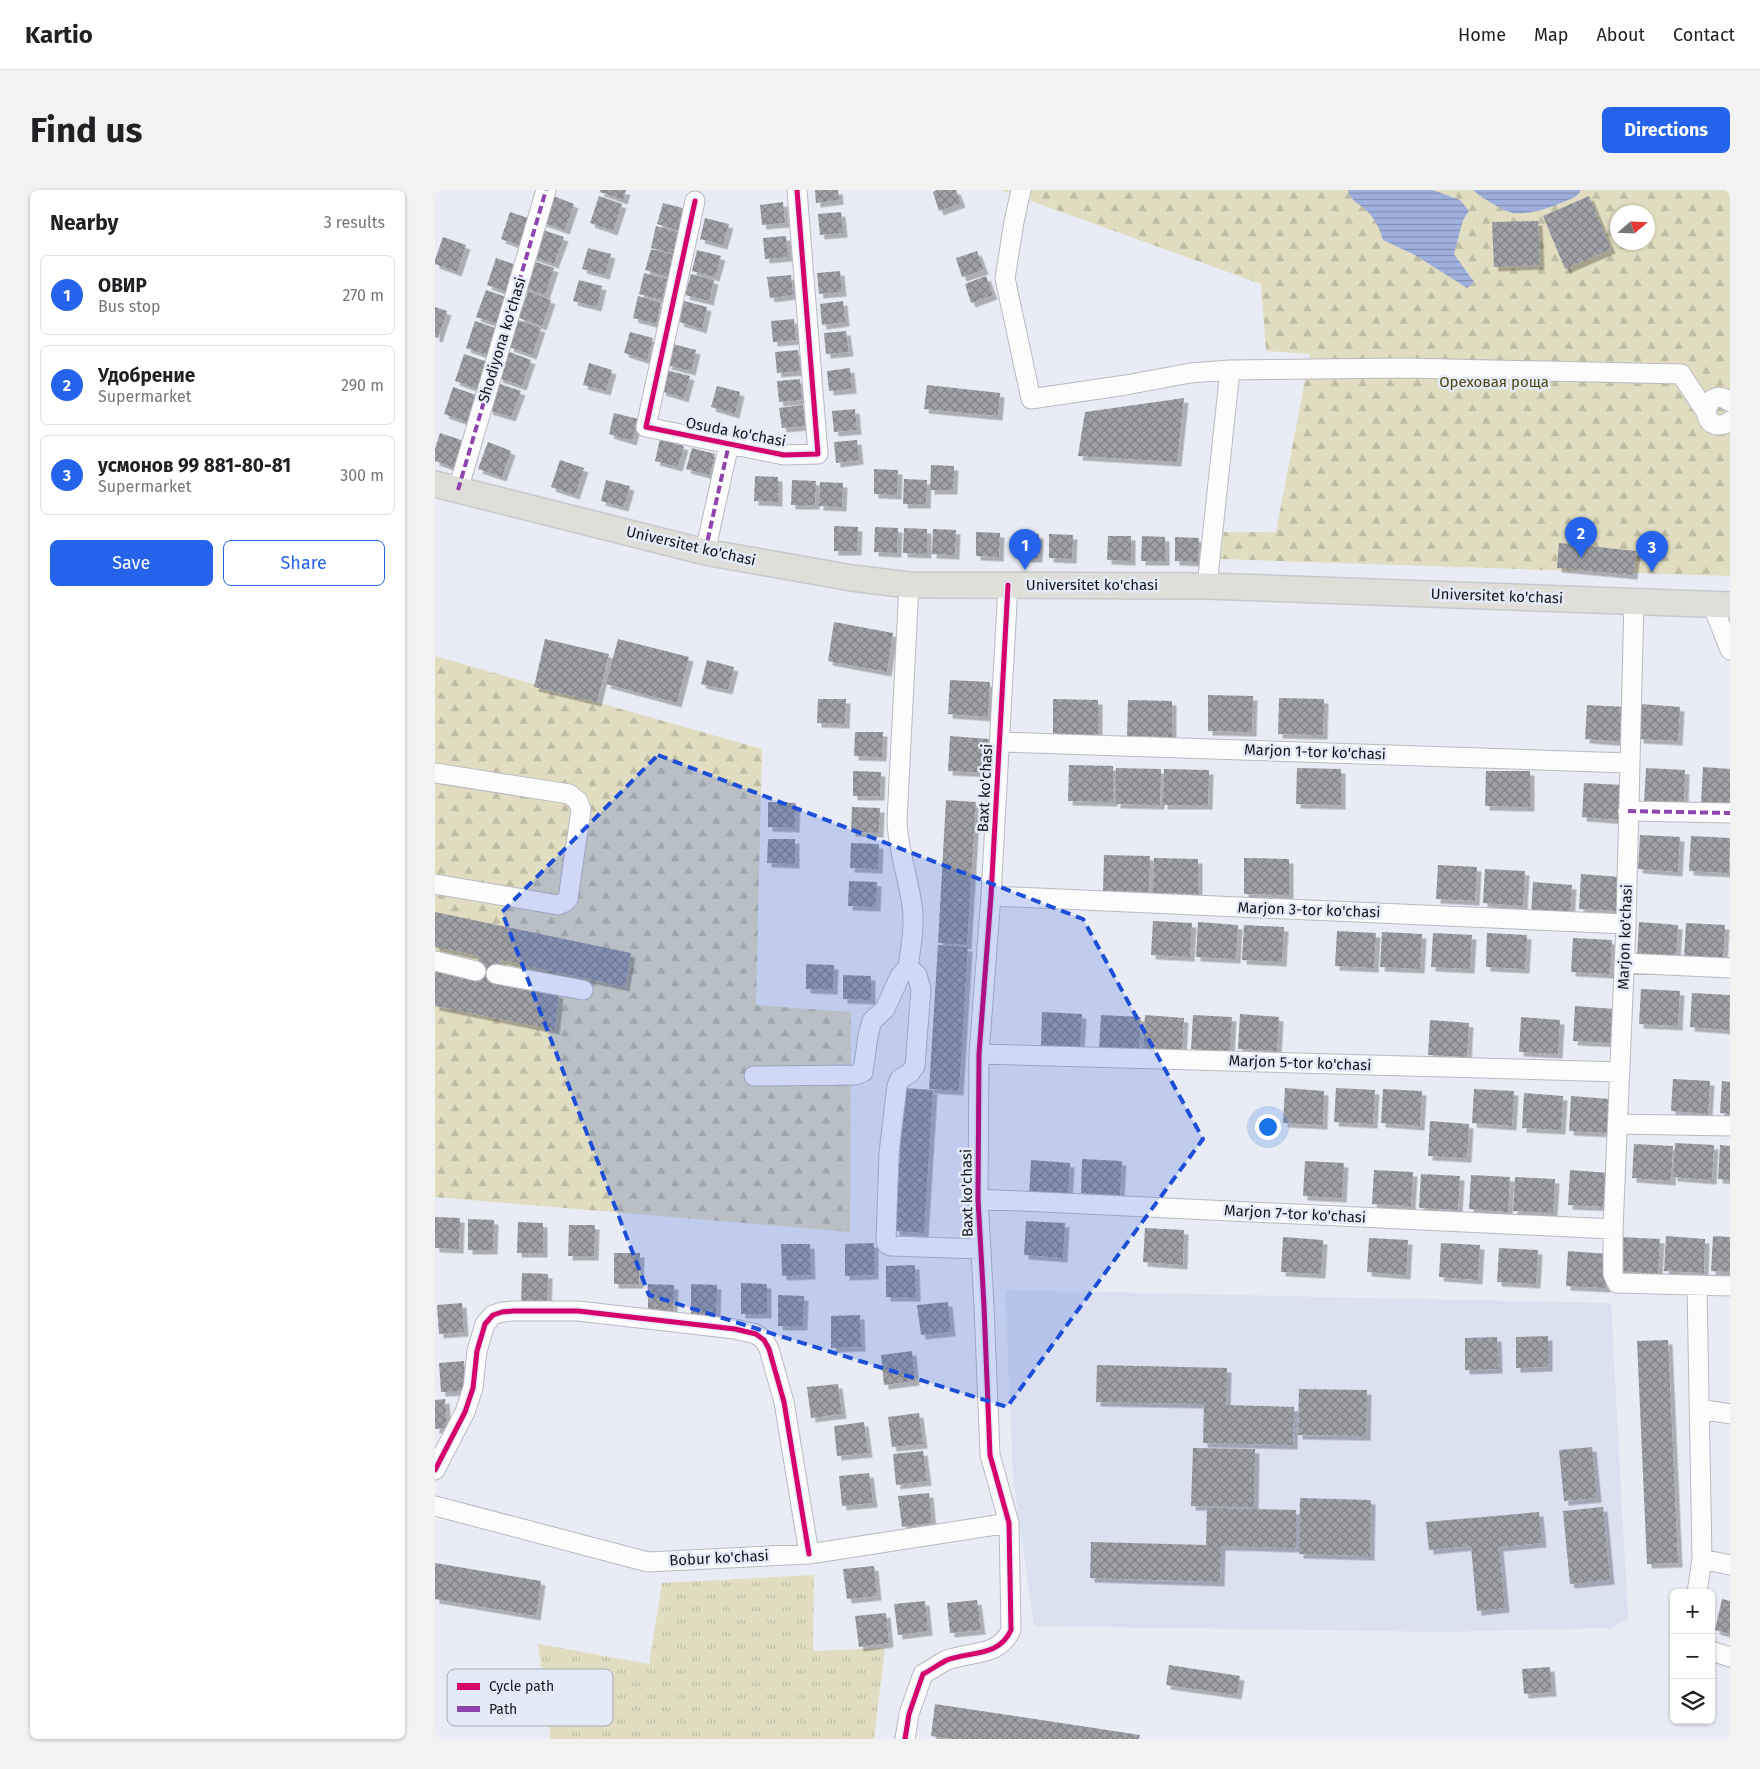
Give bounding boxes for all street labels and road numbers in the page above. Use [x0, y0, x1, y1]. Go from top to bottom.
street label: Shodiyona ko'chasi [474, 275, 530, 405]
street label: Osuda ko'chasi [684, 413, 788, 451]
street label: Universitet ko'chasi [624, 522, 758, 570]
street label: Universitet ko'chasi [1026, 576, 1158, 594]
street label: Universitet ko'chasi [1430, 585, 1564, 607]
street label: Marjon 1-tor ko'chasi [1244, 741, 1386, 763]
street label: Baxt ko'chasi [974, 743, 996, 833]
street label: Marjon ko'chasi [1614, 884, 1636, 990]
street label: Marjon 3-tor ko'chasi [1237, 899, 1381, 921]
street label: Marjon 5-tor ko'chasi [1228, 1052, 1372, 1074]
street label: Baxt ko'chasi [957, 1149, 977, 1237]
street label: Marjon 7-tor ko'chasi [1224, 1201, 1366, 1227]
street label: Bobur ko'chasi [669, 1546, 769, 1570]

